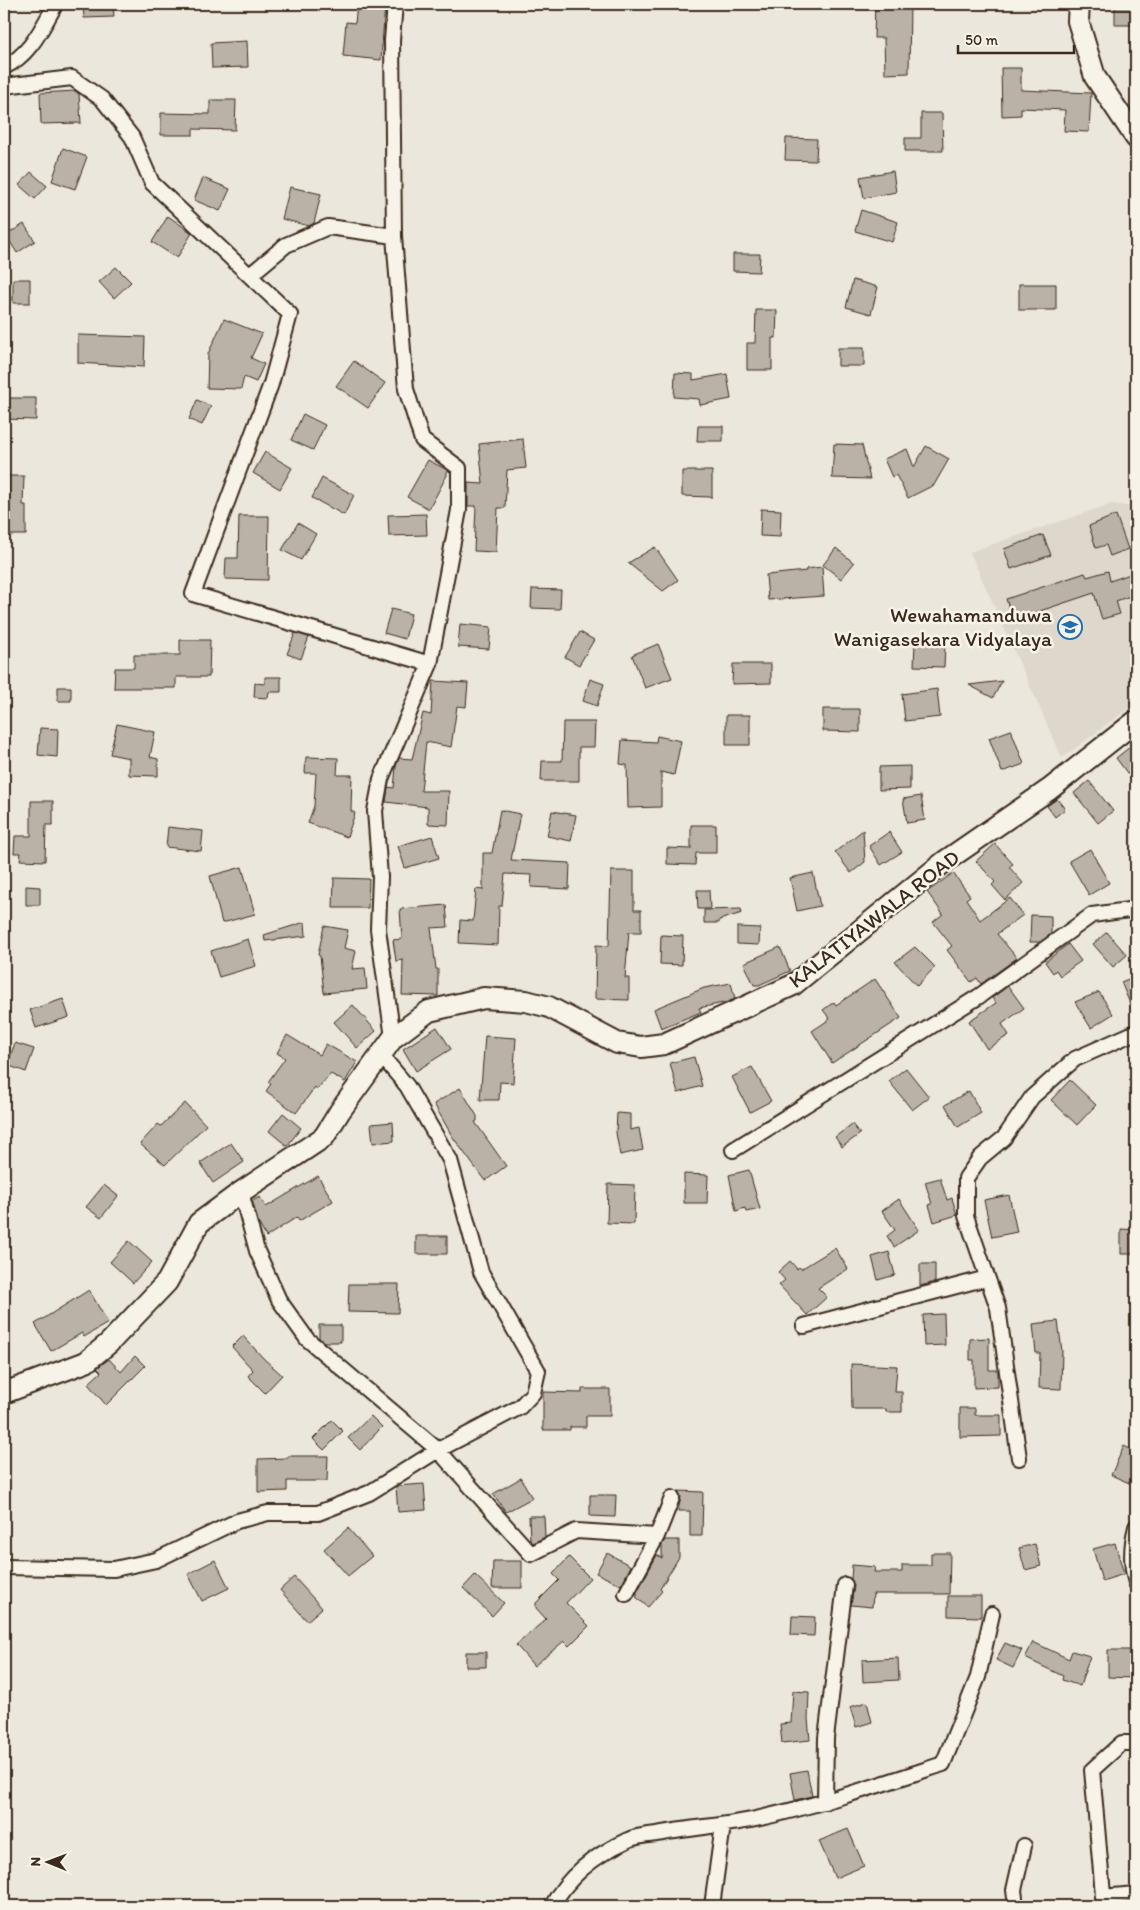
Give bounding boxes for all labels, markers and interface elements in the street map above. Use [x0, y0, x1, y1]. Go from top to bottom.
scale bar [958, 22, 1074, 54]
text: 50 m [965, 31, 998, 49]
place label: Wewahamanduwa Wanigasekara Vidyalaya [834, 602, 1052, 651]
school or university icon: Wewahamanduwa Wanigasekara Vidyalaya [1057, 614, 1083, 640]
street label: KALATIYAWALA ROAD [783, 844, 964, 993]
north arrow [22, 1838, 72, 1888]
text: N [27, 1857, 44, 1867]

